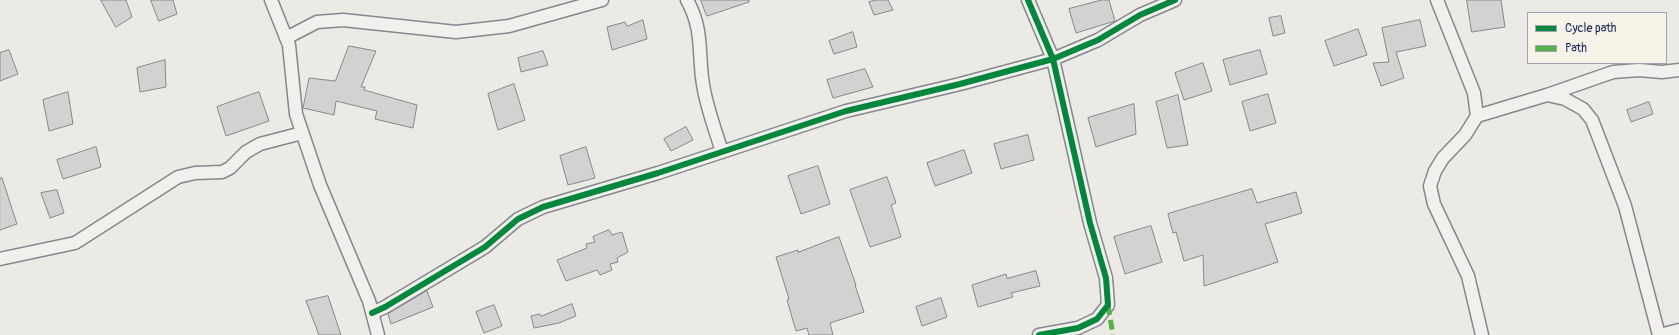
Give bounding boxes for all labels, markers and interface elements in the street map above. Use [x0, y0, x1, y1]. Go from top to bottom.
legend [1527, 12, 1667, 64]
text: Cycle path [1565, 21, 1616, 36]
text: Path [1565, 41, 1587, 56]

